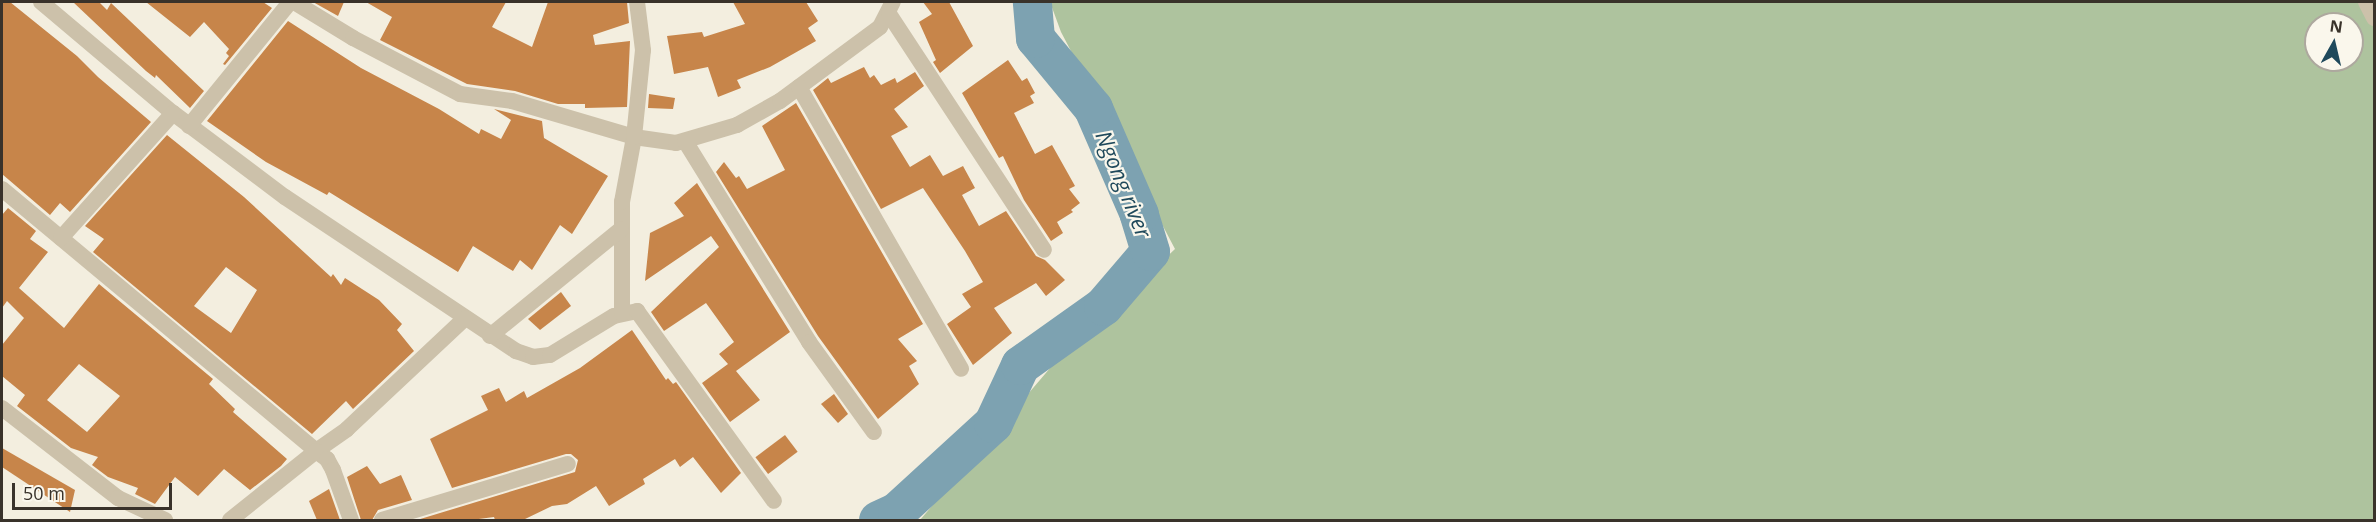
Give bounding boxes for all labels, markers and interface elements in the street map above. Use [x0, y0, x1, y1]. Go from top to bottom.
north arrow [2304, 12, 2364, 72]
text: N [2328, 14, 2344, 38]
water label: Ngong river [1091, 127, 1157, 241]
scale bar [15, 471, 176, 509]
text: 50 m [23, 481, 65, 505]

